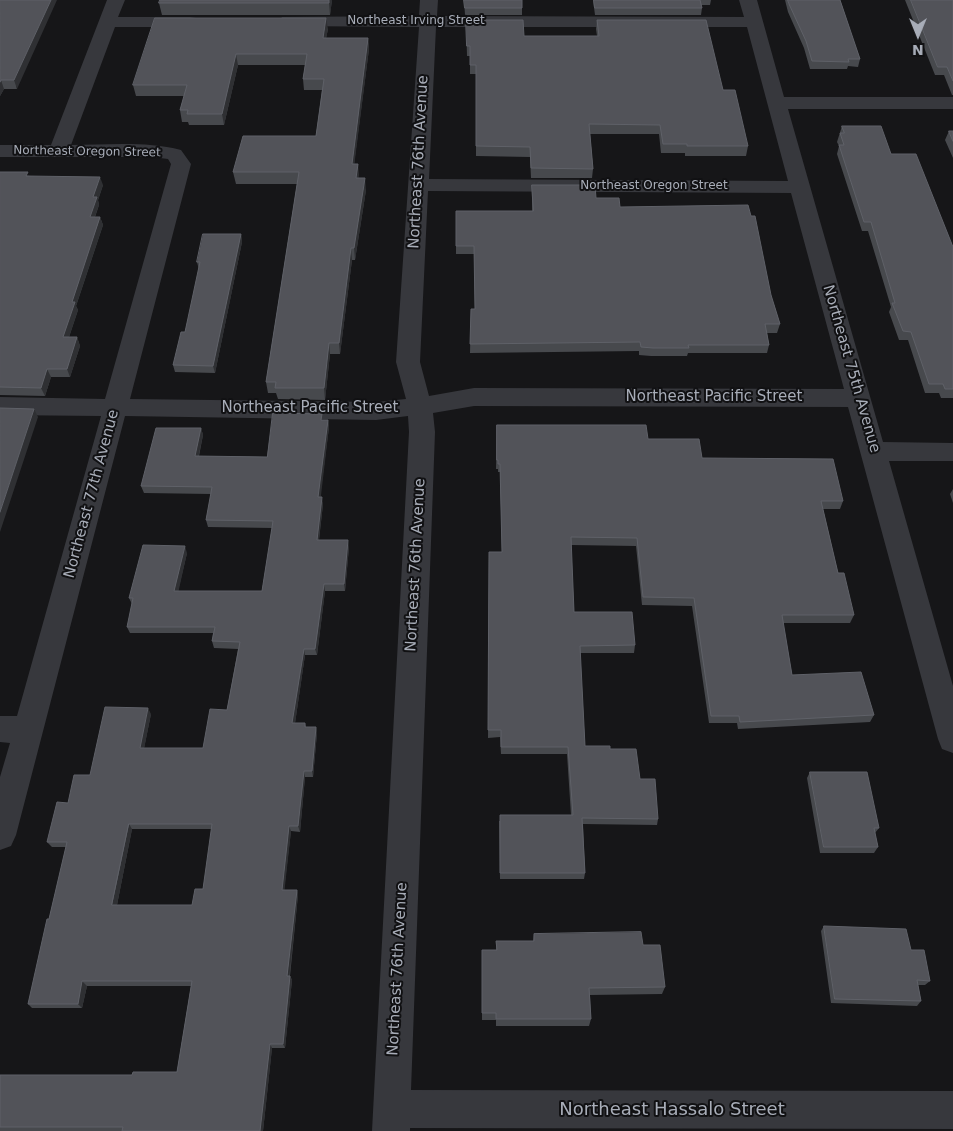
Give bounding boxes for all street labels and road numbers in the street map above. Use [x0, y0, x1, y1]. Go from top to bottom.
street label: Northeast Irving Street [347, 14, 485, 28]
street label: Northeast 76th Avenue [405, 75, 433, 249]
street label: Northeast Oregon Street [13, 144, 161, 160]
street label: Northeast Oregon Street [580, 179, 728, 193]
street label: Northeast 75th Avenue [818, 283, 884, 455]
street label: Northeast Pacific Street [626, 388, 802, 406]
street label: Northeast Pacific Street [222, 399, 398, 417]
street label: Northeast 77th Avenue [61, 408, 123, 580]
street label: Northeast 76th Avenue [402, 478, 430, 652]
street label: Northeast 76th Avenue [384, 882, 412, 1056]
street label: Northeast Hassalo Street [559, 1099, 785, 1121]

